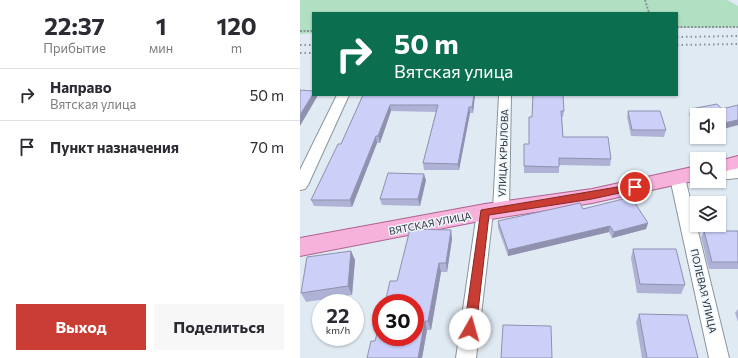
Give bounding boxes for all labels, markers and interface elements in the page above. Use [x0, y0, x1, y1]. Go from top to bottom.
text: 22:37 [44, 11, 105, 40]
text: 1 [156, 11, 167, 40]
text: 120 [216, 11, 257, 40]
text: 50 m [394, 26, 459, 60]
icon: right [328, 28, 380, 80]
text: Прибытие [43, 40, 106, 56]
text: мин [149, 40, 173, 56]
text: m [231, 40, 242, 56]
text: Вятская улица [394, 60, 513, 82]
text: Направо [50, 78, 112, 96]
icon: right [16, 84, 38, 106]
text: 50 m [250, 86, 284, 104]
text: Вятская улица [50, 96, 136, 112]
map controls [690, 108, 726, 232]
button: sound [690, 108, 726, 144]
street label: УЛИЦА КРЫЛОВА [495, 109, 511, 197]
icon: arrive [16, 136, 38, 158]
text: Пункт назначения [50, 138, 179, 156]
text: 70 m [250, 138, 284, 156]
button: search [690, 152, 726, 188]
pin [618, 170, 652, 204]
icon: arrive [624, 176, 646, 198]
button: layers [690, 196, 726, 232]
street label: ВЯТСКАЯ УЛИЦА [388, 209, 472, 237]
street label: ПОЛЕВАЯ УЛИЦА [688, 248, 720, 334]
speed limit sign: 30 [372, 294, 424, 346]
text: 22 [327, 303, 349, 327]
button: Выход [16, 304, 146, 350]
button: Поделиться [154, 304, 284, 350]
position arrow [449, 308, 491, 350]
text: km/h [326, 324, 350, 336]

